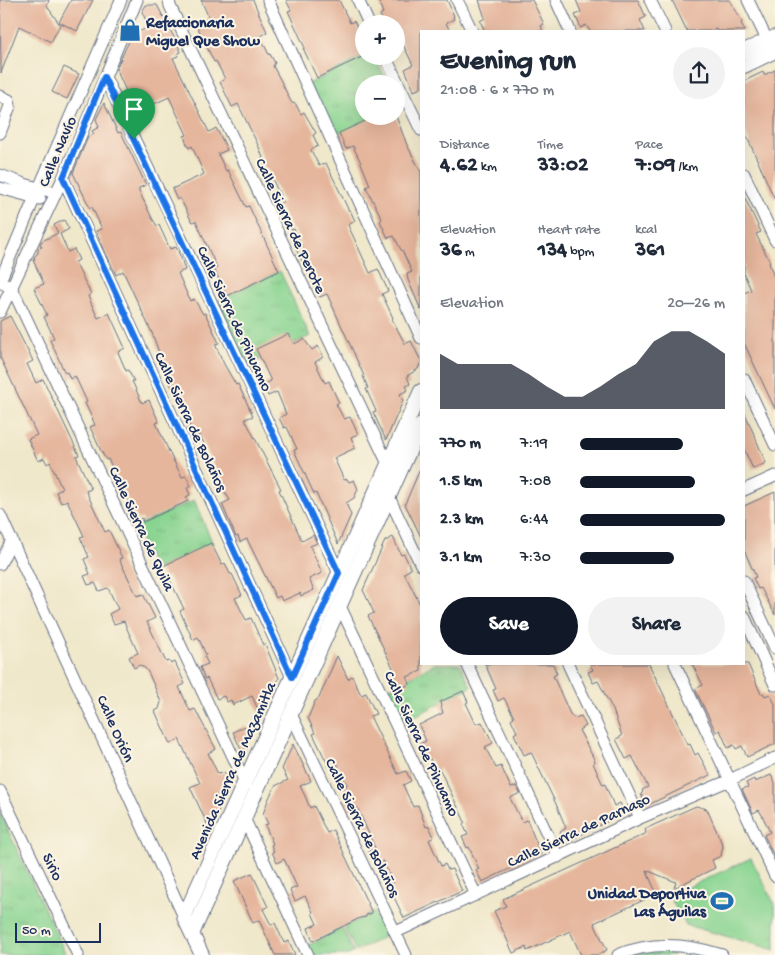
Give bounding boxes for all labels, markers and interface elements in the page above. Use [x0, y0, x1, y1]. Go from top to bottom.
place label: Refaccionaria Miguel Que Show [145, 14, 260, 52]
map controls [355, 15, 405, 125]
button: + [355, 15, 405, 65]
shop icon: Refaccionaria Miguel Que Show [117, 17, 143, 43]
text: Evening run [440, 46, 576, 79]
button: share [673, 47, 725, 99]
button: − [355, 75, 405, 125]
text: 21:08 · 6 × 770 m [440, 82, 554, 101]
pin [113, 88, 155, 139]
icon: arrive [120, 95, 148, 123]
street label: Calle Navío [36, 114, 83, 191]
text: Distance [440, 137, 489, 154]
text: Time [538, 137, 563, 154]
text: Pace [635, 137, 663, 154]
text: 4.62 [440, 154, 477, 179]
text: 33:02 [538, 154, 588, 179]
text: 7:09 [635, 154, 675, 179]
street label: Calle Sierra de Perote [249, 156, 329, 298]
text: km [477, 159, 497, 176]
text: /km [675, 159, 698, 176]
text: Elevation [440, 222, 496, 239]
text: Heart rate [538, 222, 600, 239]
text: kcal [635, 222, 657, 239]
text: 36 [440, 239, 462, 264]
text: 134 [538, 239, 567, 264]
text: 361 [635, 239, 665, 264]
street label: Calle Sierra de Pihuamo [191, 244, 275, 395]
text: m [462, 244, 475, 261]
text: bpm [567, 244, 595, 261]
text: Elevation [440, 295, 504, 314]
text: 20–26 m [667, 295, 725, 314]
street label: Calle Sierra de Bolaños [148, 350, 230, 496]
text: 770 m [440, 435, 481, 454]
text: 7:19 [520, 435, 548, 454]
street label: Calle Sierra de Quila [103, 464, 178, 596]
text: 1.5 km [440, 473, 482, 492]
text: 7:08 [520, 473, 551, 492]
text: 2.3 km [440, 511, 483, 530]
text: 6:44 [520, 511, 548, 530]
text: 3.1 km [440, 549, 482, 568]
text: 7:30 [520, 549, 551, 568]
button: Save [440, 597, 578, 655]
button: Share [588, 597, 725, 655]
street label: Calle Sierra de Pihuamo [378, 669, 462, 820]
street label: Avenida Sierra de Mazamitla [186, 679, 282, 863]
street label: Calle Orión [91, 693, 137, 766]
street label: Calle Sierra de Bolaños [319, 756, 403, 902]
street label: Calle Sierra de Parnaso [505, 791, 654, 874]
street label: Sirio [36, 851, 66, 884]
place label: Unidad Deportiva Las Águilas [588, 886, 707, 923]
sports icon: Unidad Deportiva Las Águilas [709, 888, 735, 914]
scale bar [15, 920, 101, 943]
text: 50 m [22, 923, 51, 940]

